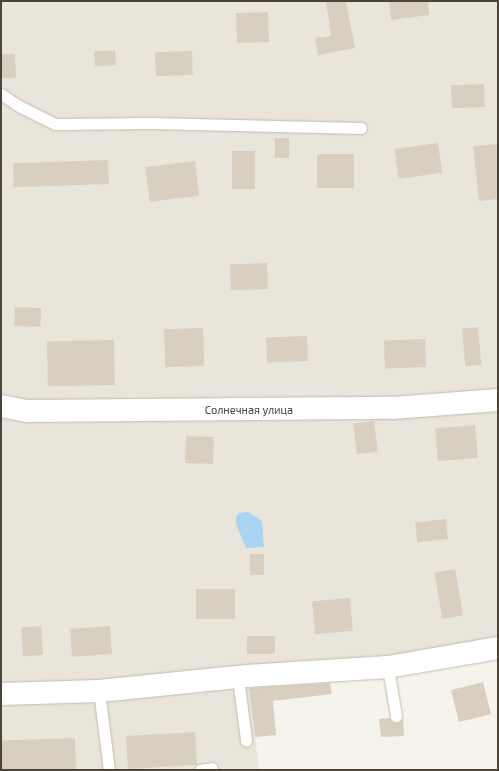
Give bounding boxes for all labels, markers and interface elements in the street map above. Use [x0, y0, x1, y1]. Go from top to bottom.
street label: Солнечная улица [205, 403, 293, 417]

